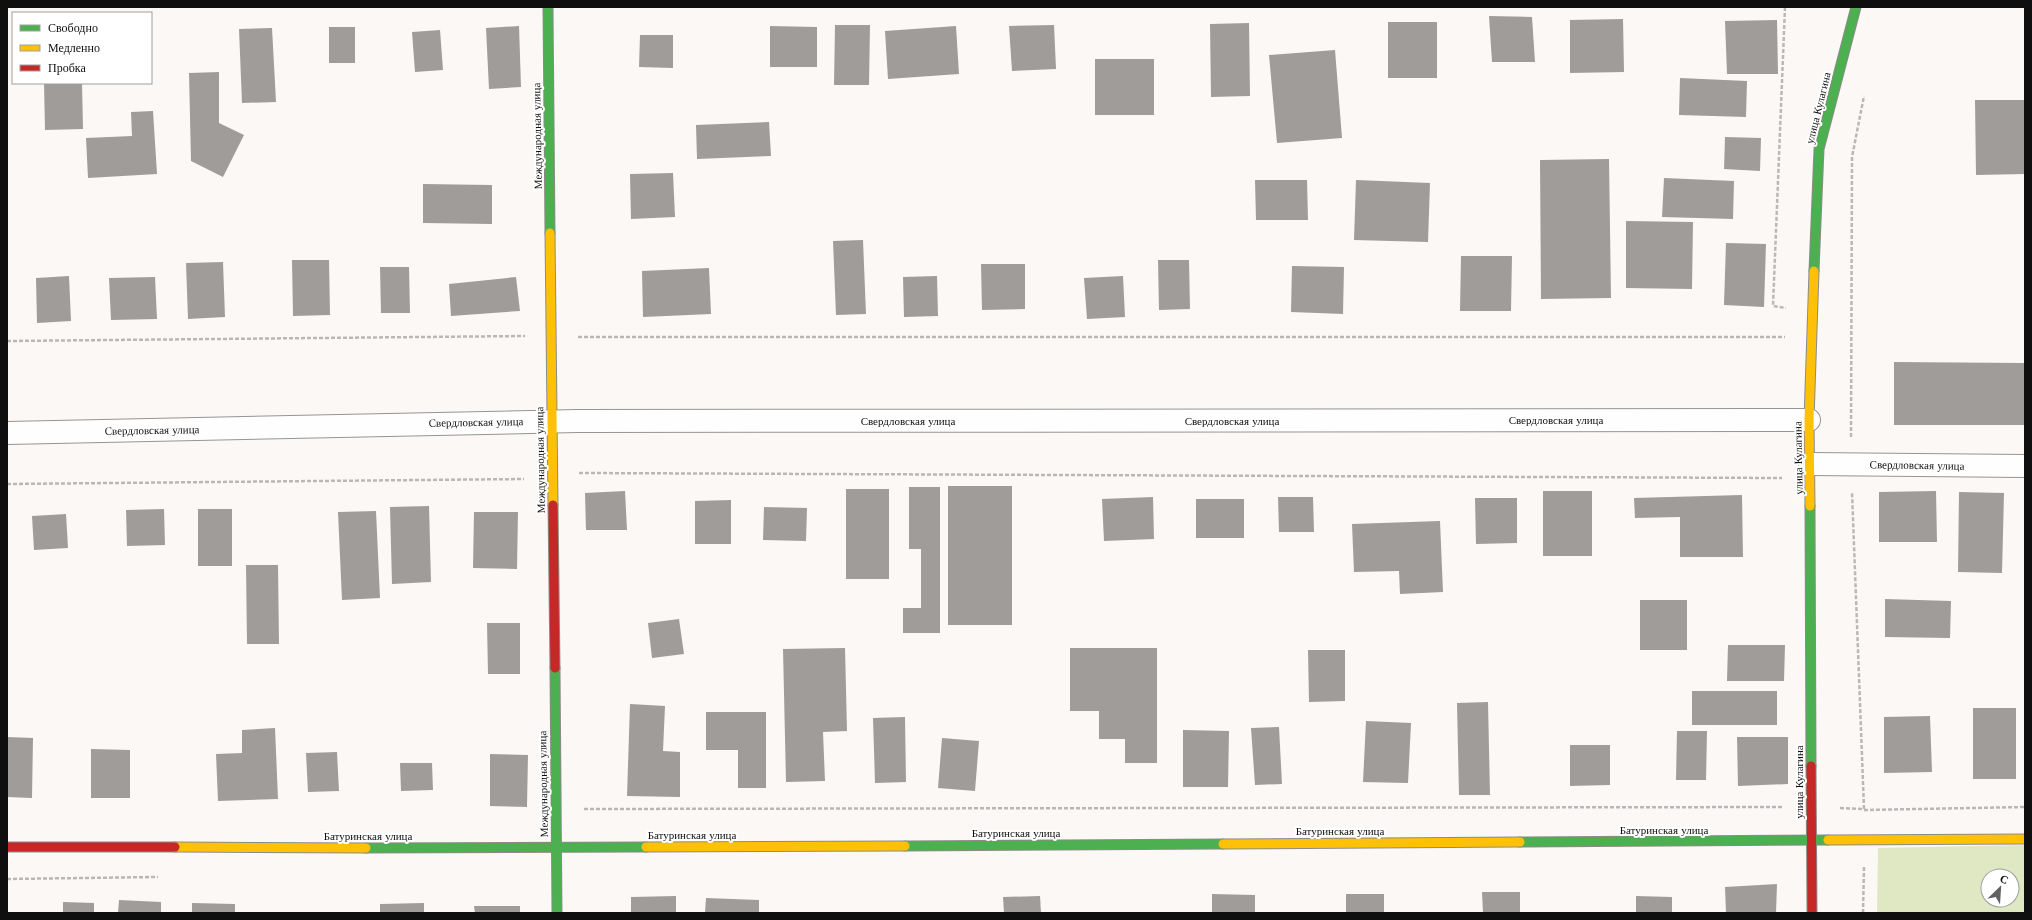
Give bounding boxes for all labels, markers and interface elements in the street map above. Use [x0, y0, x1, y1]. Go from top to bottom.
legend [12, 12, 152, 84]
text: Свободно [48, 20, 98, 35]
text: Медленно [48, 40, 100, 55]
text: Пробка [48, 60, 86, 75]
street label: улица Кулагина [1802, 71, 1834, 145]
street label: Международная улица [529, 83, 545, 189]
street label: Международная улица [532, 407, 548, 513]
street label: Свердловская улица [1509, 413, 1603, 427]
street label: Свердловская улица [429, 414, 524, 430]
street label: Свердловская улица [861, 414, 955, 428]
street label: Свердловская улица [1185, 414, 1279, 428]
street label: улица Кулагина [1790, 421, 1806, 495]
street label: Свердловская улица [105, 422, 200, 438]
street label: Свердловская улица [1870, 457, 1965, 473]
street label: Международная улица [535, 731, 551, 837]
street label: улица Кулагина [1792, 745, 1806, 819]
street label: Батуринская улица [1620, 823, 1708, 837]
street label: Батуринская улица [1296, 824, 1384, 838]
street label: Батуринская улица [972, 826, 1060, 840]
street label: Батуринская улица [648, 828, 736, 842]
street label: Батуринская улица [324, 829, 412, 843]
north arrow [1980, 868, 2020, 908]
text: С [1998, 871, 2011, 887]

